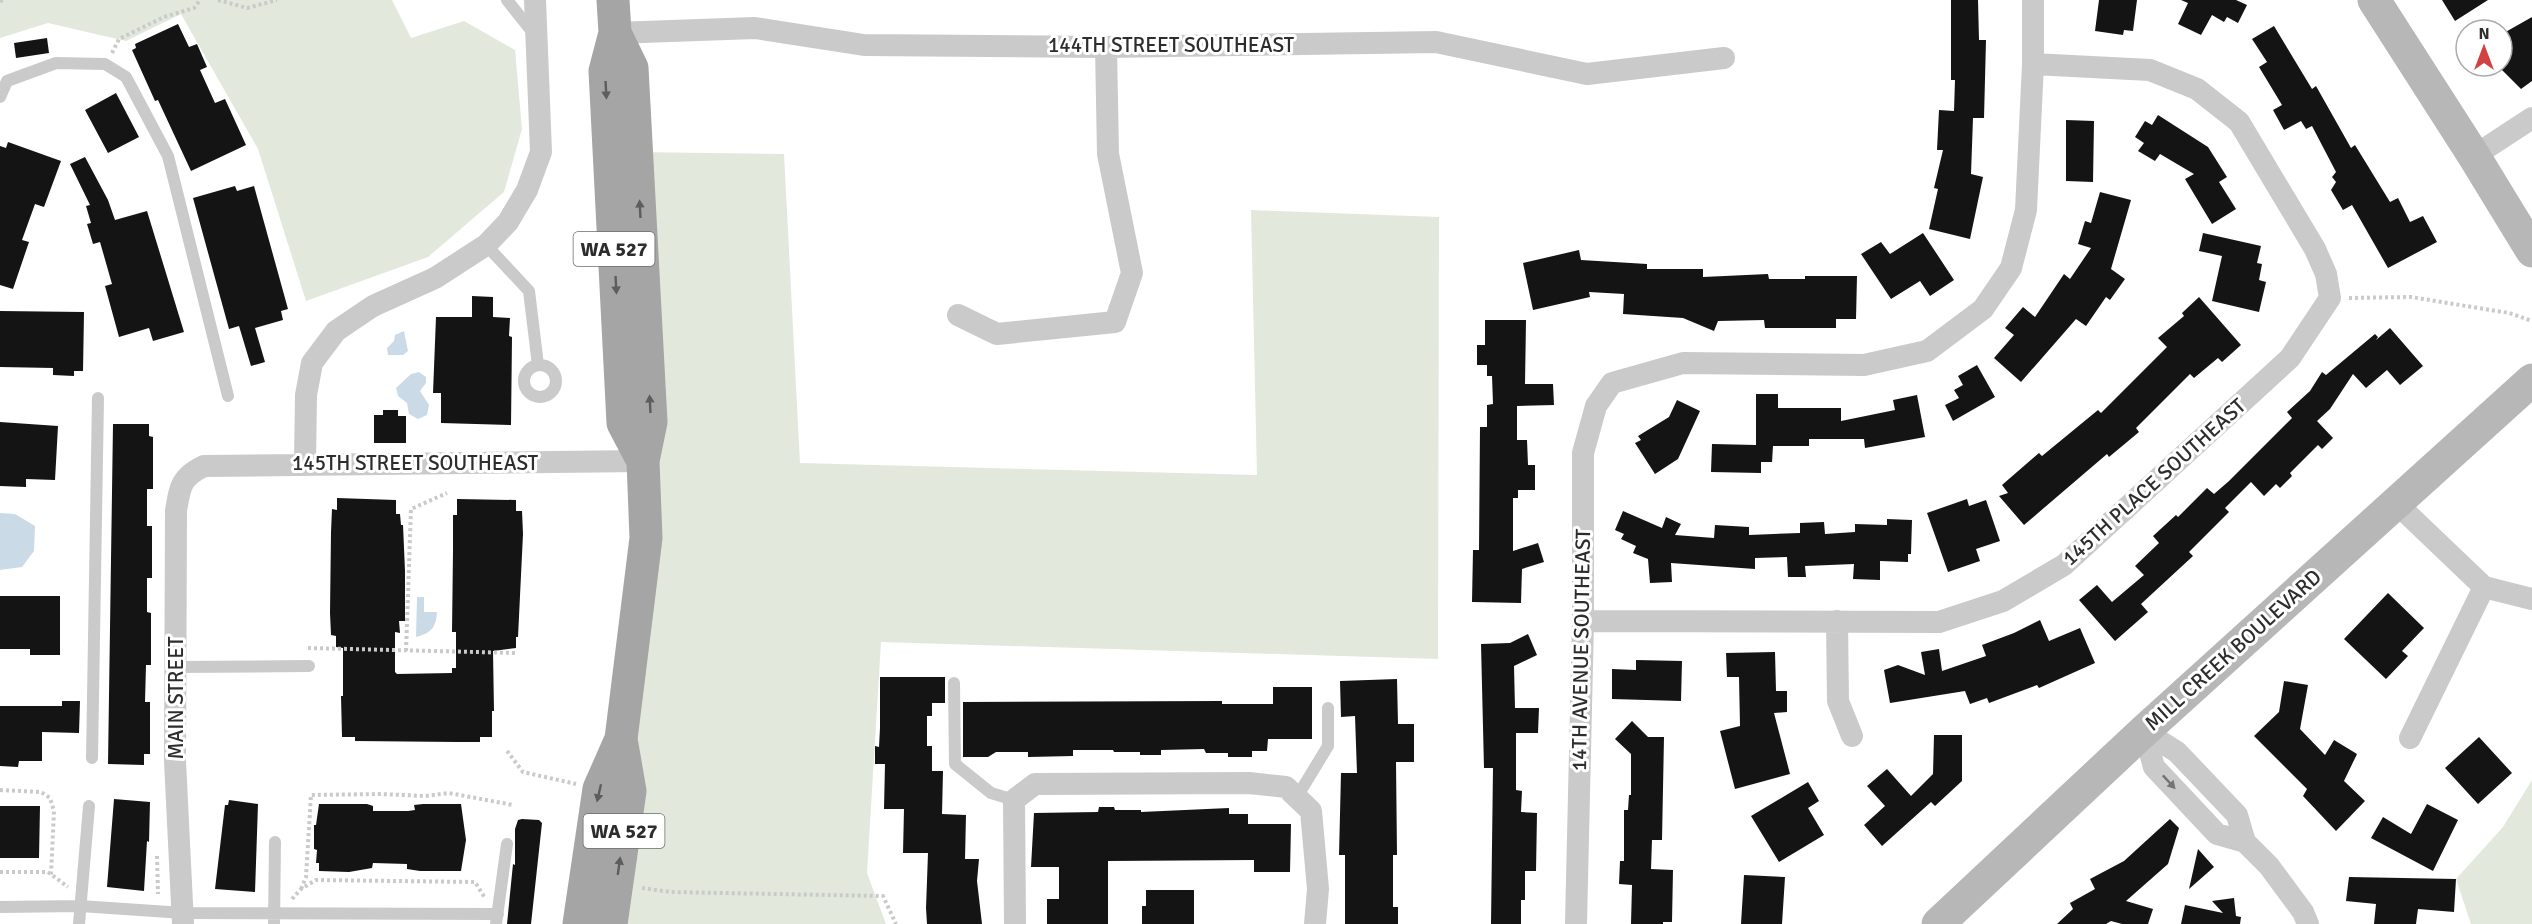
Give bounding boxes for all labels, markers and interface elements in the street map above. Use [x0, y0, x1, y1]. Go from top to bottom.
north arrow [2454, 18, 2514, 78]
text: N [2478, 24, 2490, 44]
street label: 144TH STREET SOUTHEAST [1048, 32, 1295, 58]
one-way arrow [601, 81, 610, 100]
one-way arrow [635, 199, 644, 218]
road number: WA 527 [574, 232, 654, 266]
one-way arrow [611, 276, 620, 295]
street label: 145TH PLACE SOUTHEAST [2057, 392, 2252, 571]
one-way arrow [646, 394, 655, 413]
street label: 145TH STREET SOUTHEAST [292, 450, 539, 476]
street label: 14TH AVENUE SOUTHEAST [1566, 528, 1596, 771]
street label: MILL CREEK BOULEVARD [2139, 564, 2327, 736]
street label: MAIN STREET [163, 636, 189, 760]
one-way arrow [2161, 775, 2175, 789]
one-way arrow [594, 784, 604, 802]
road number: WA 527 [584, 814, 664, 848]
one-way arrow [615, 856, 624, 875]

